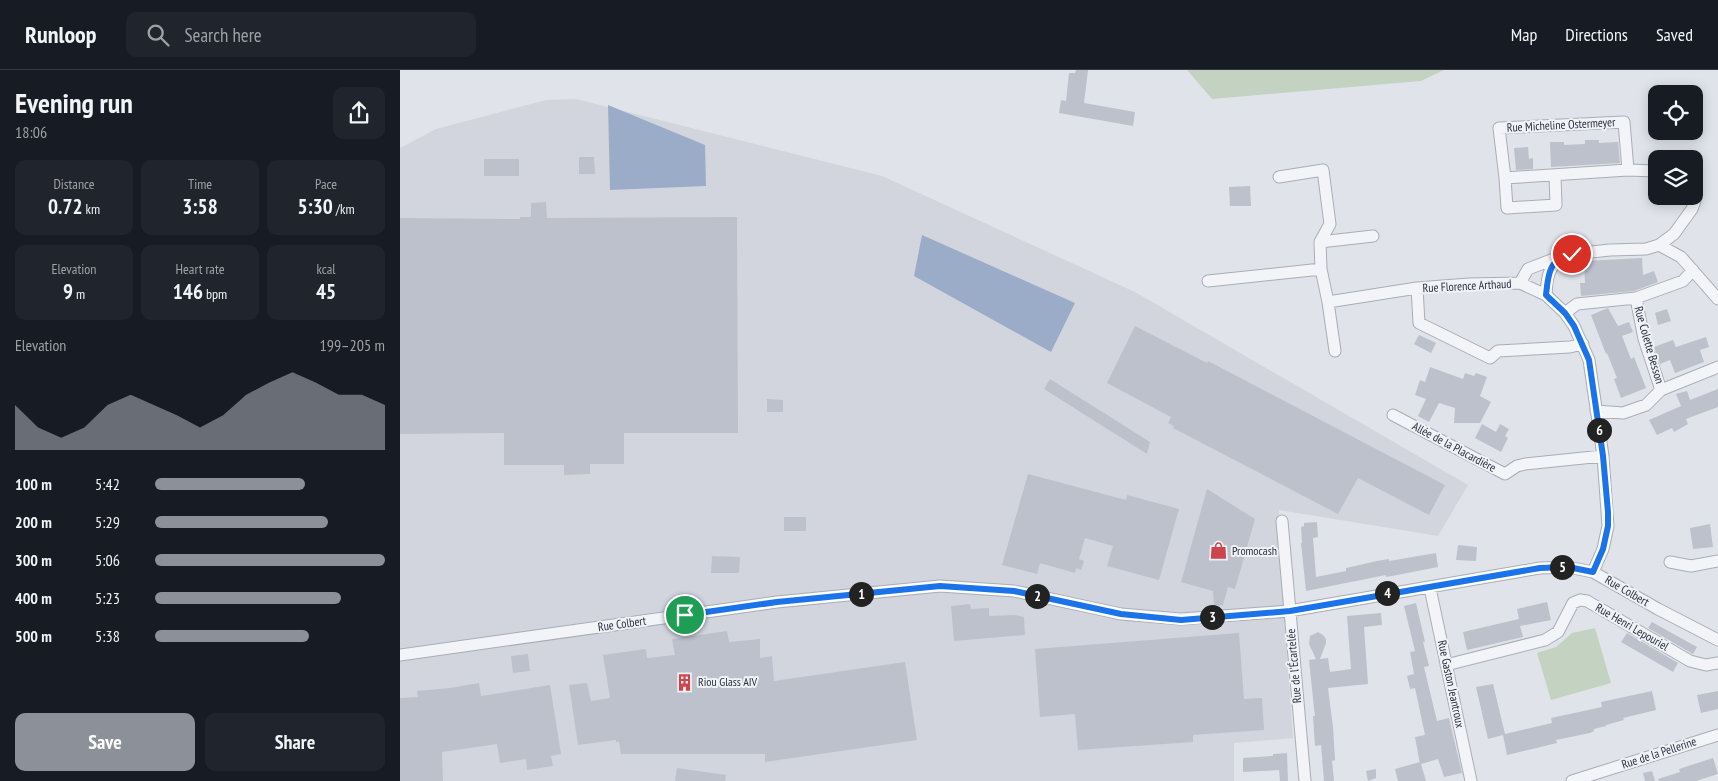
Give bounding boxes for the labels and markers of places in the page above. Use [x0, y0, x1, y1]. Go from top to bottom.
pin [1551, 233, 1593, 275]
pin: 6 [1586, 418, 1612, 442]
shop icon: Promocash [1208, 541, 1228, 561]
place label: Promocash [1232, 543, 1277, 558]
pin: 5 [1550, 554, 1574, 580]
pin: 4 [1374, 580, 1400, 606]
pin: 1 [848, 582, 874, 606]
pin: 2 [1024, 584, 1050, 608]
pin [664, 594, 706, 636]
pin: 3 [1200, 604, 1224, 630]
building icon: Riou Glass AIV [674, 672, 694, 692]
place label: Riou Glass AIV [698, 674, 758, 689]

